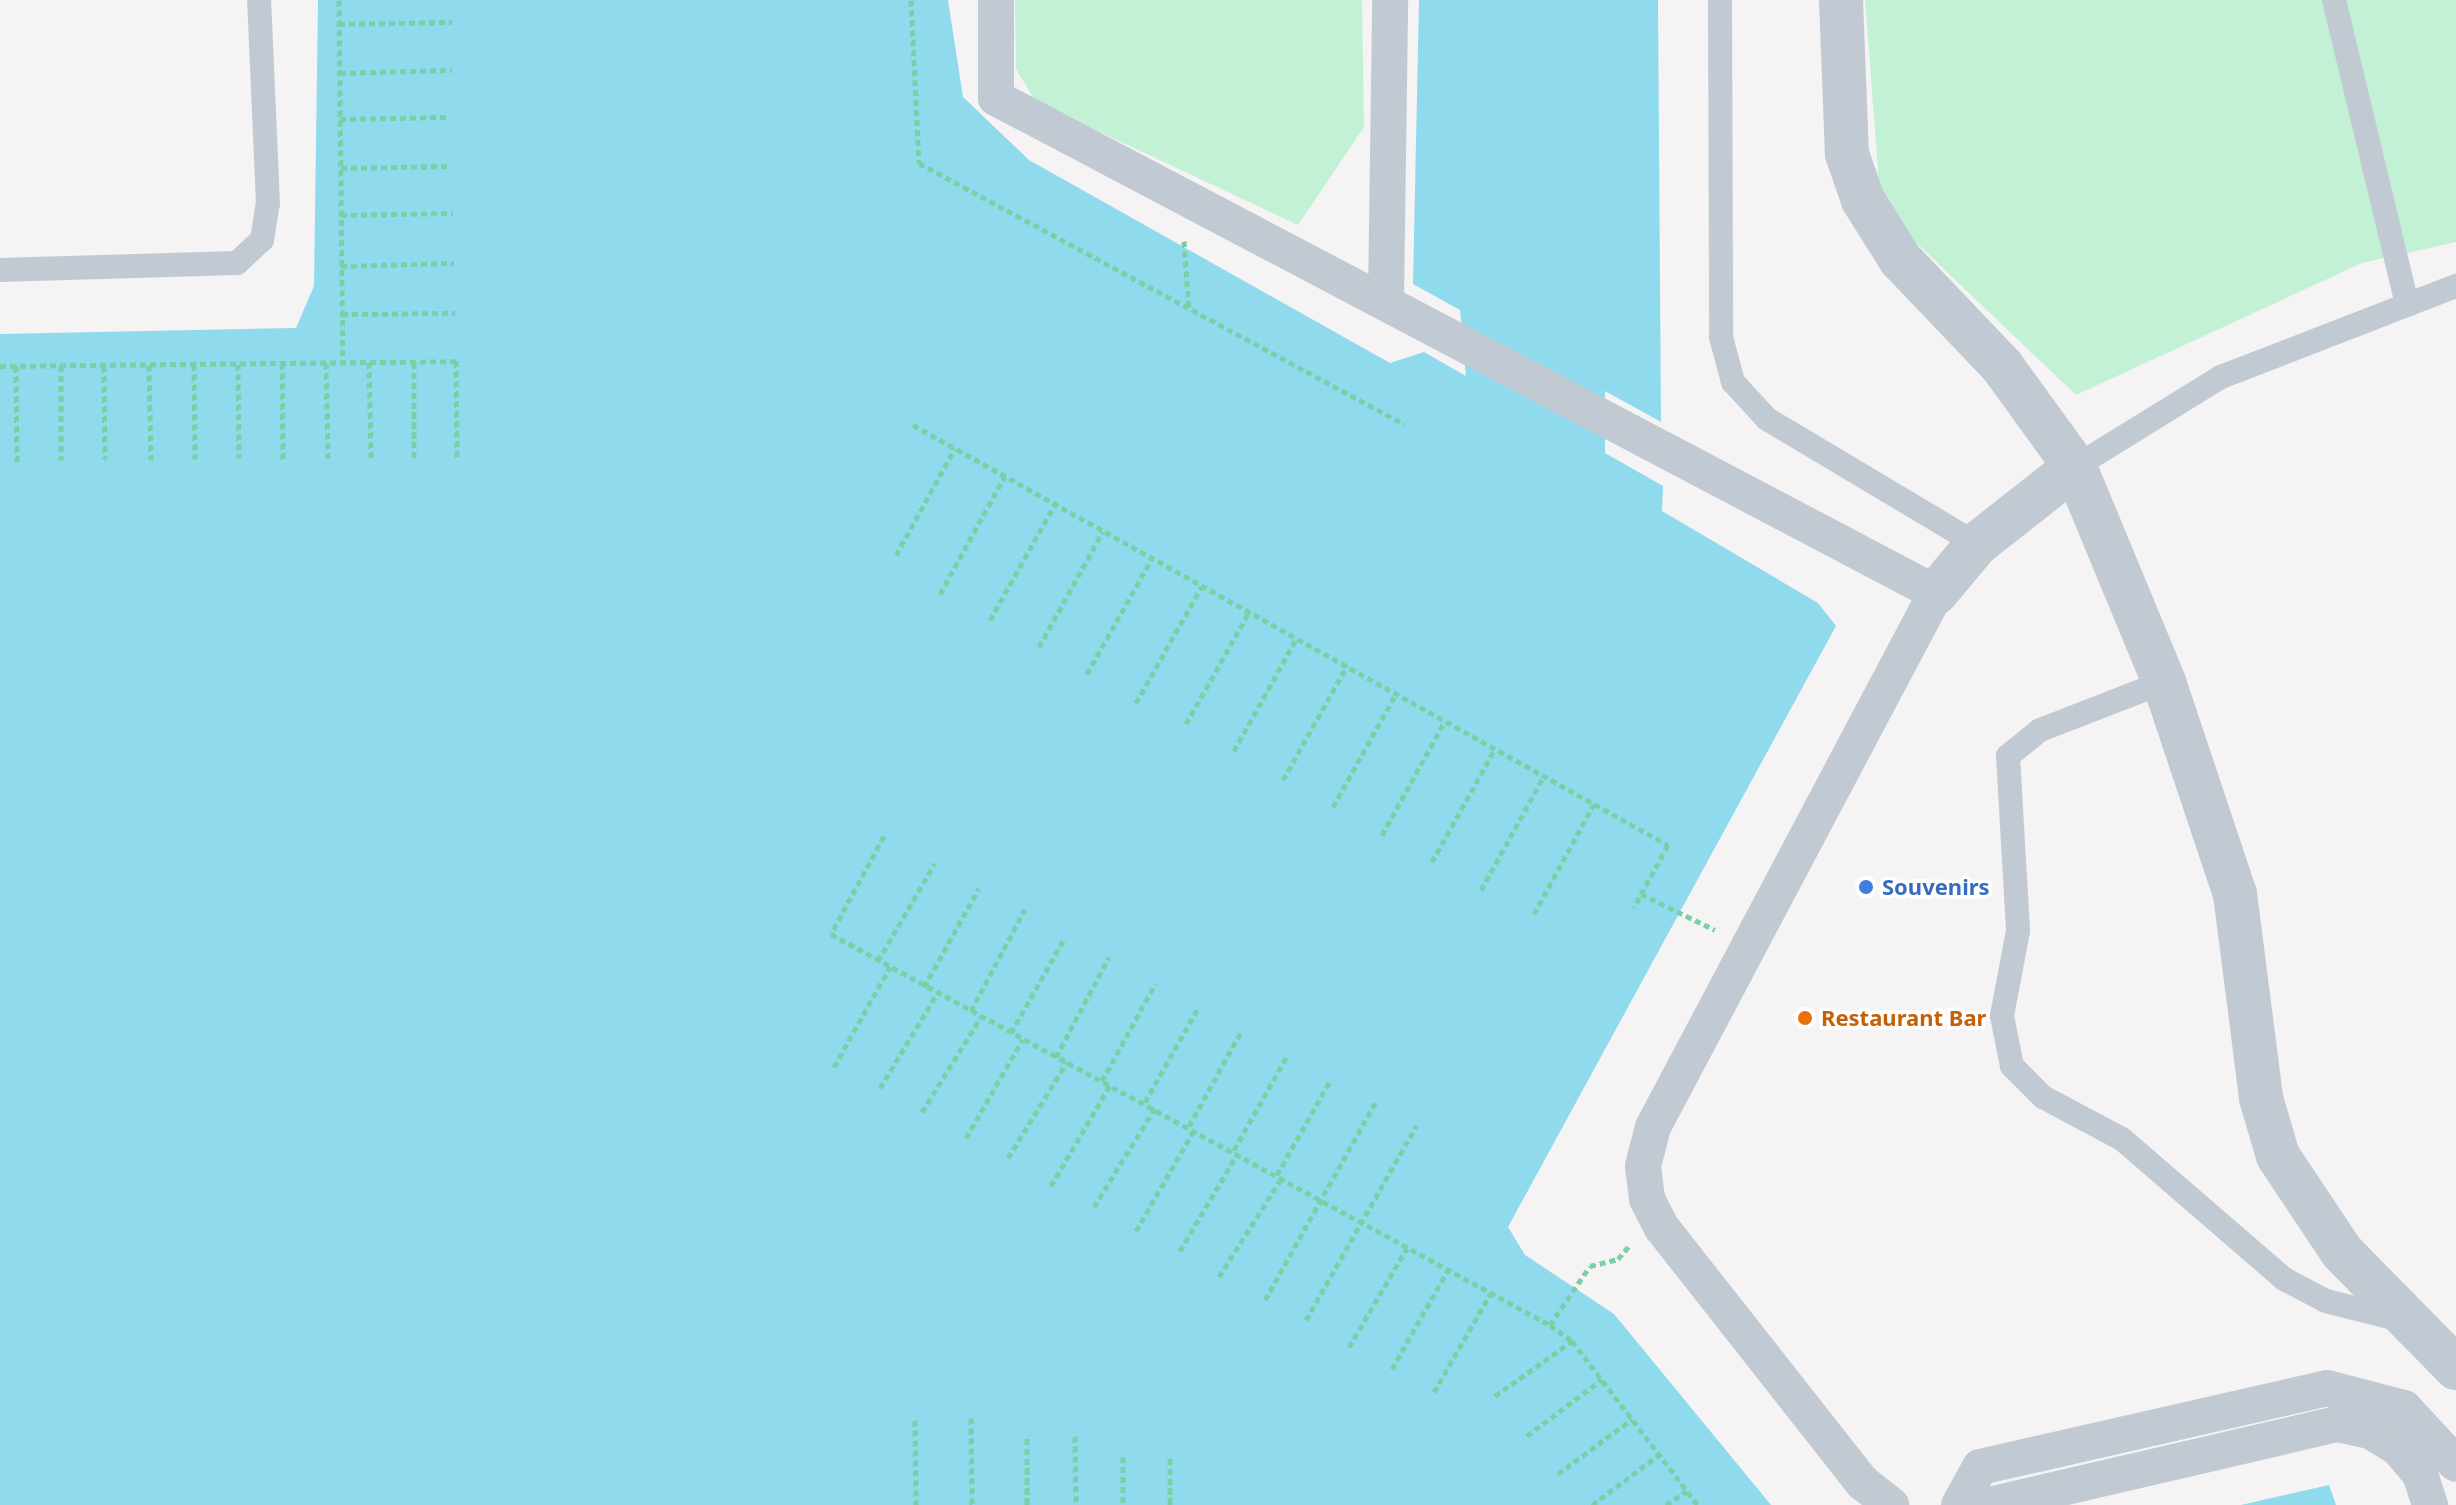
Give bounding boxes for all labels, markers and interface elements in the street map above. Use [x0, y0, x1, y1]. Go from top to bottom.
place label: Souvenirs [1882, 874, 1990, 900]
marker: Souvenirs [1857, 878, 1875, 896]
place label: Restaurant Bar [1821, 1005, 1986, 1031]
marker: Restaurant Bar [1796, 1009, 1814, 1027]

